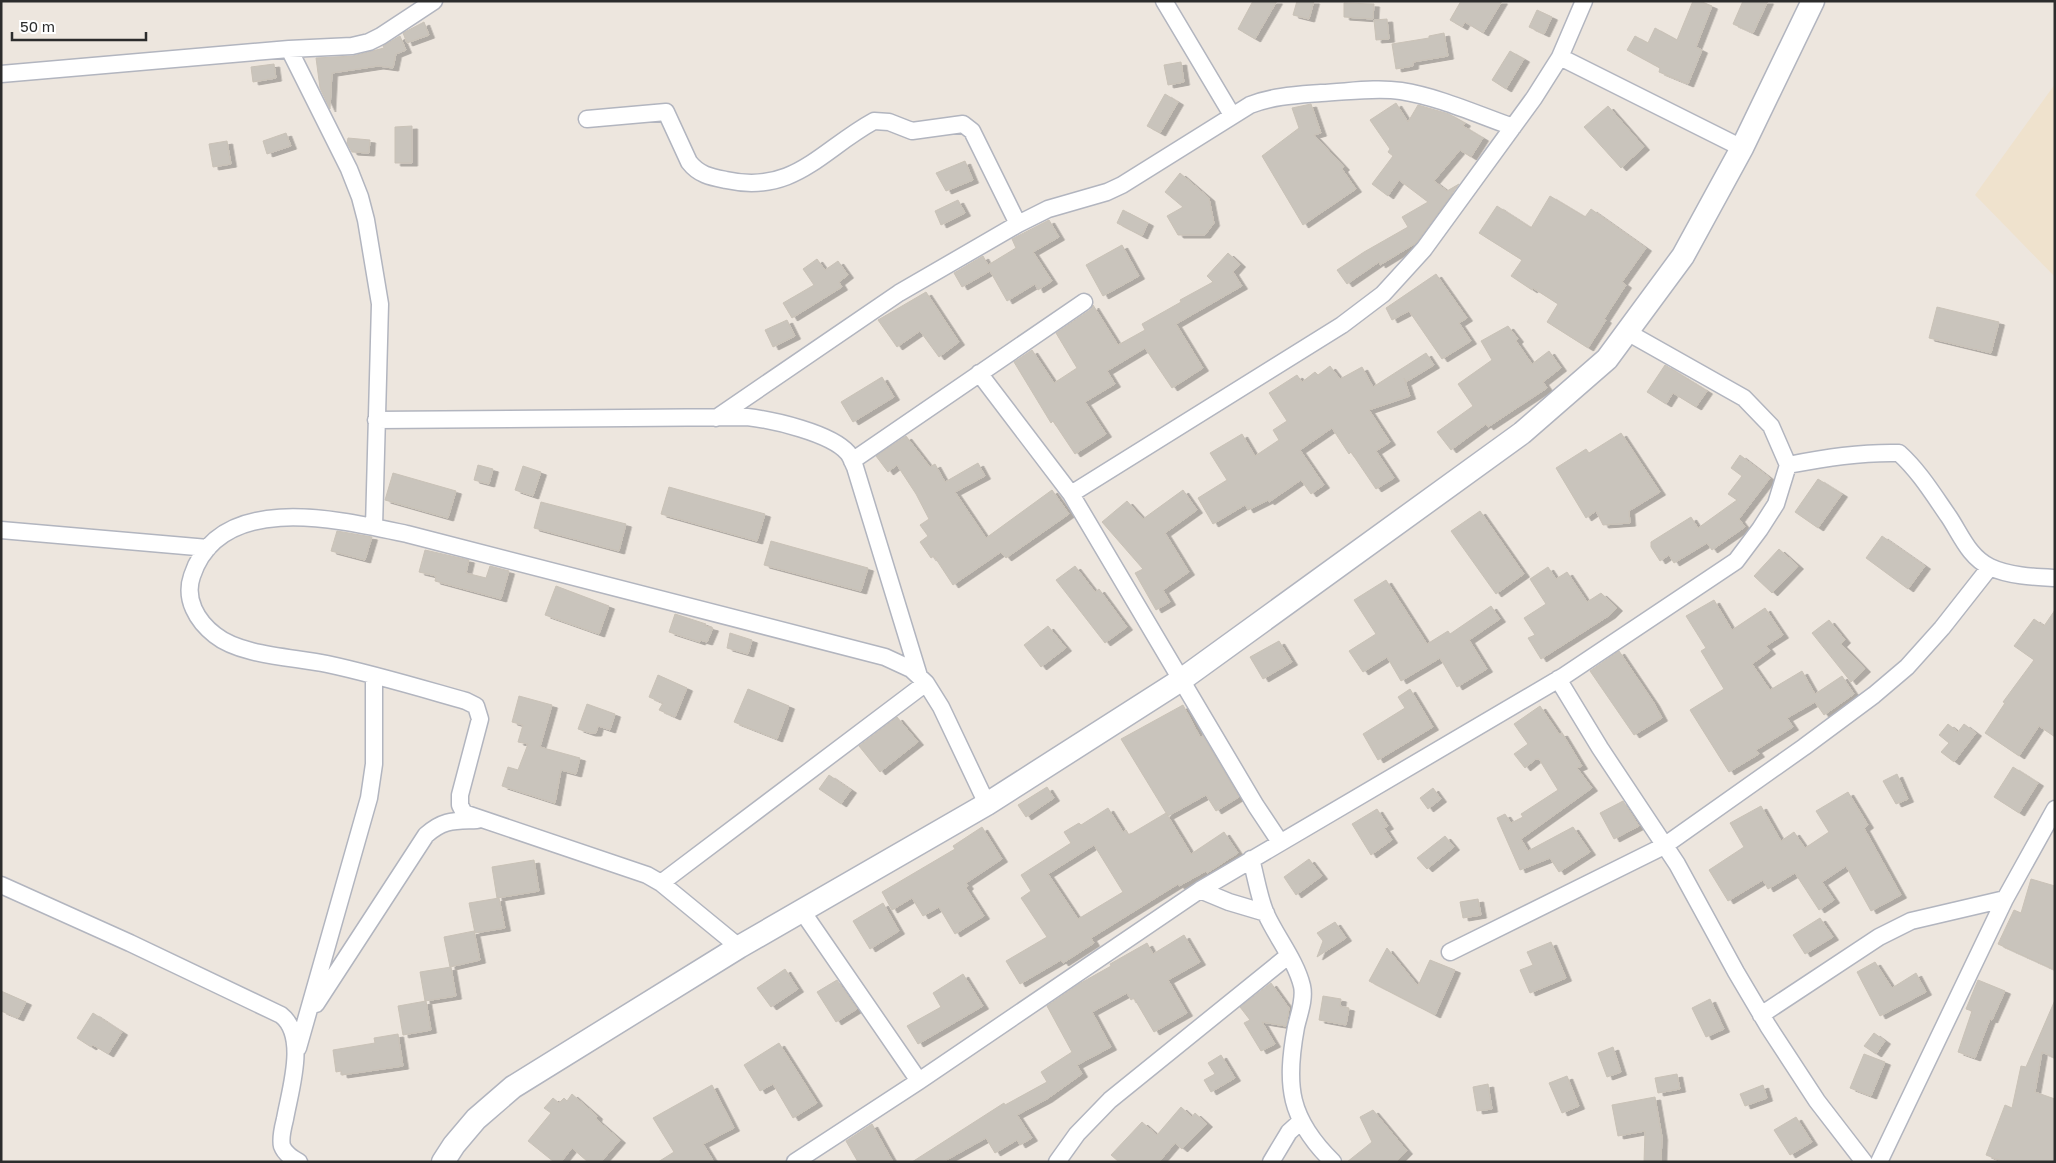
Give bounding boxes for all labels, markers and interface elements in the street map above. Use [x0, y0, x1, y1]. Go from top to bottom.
scale bar [12, 10, 146, 42]
text: 50 m [20, 17, 55, 35]

